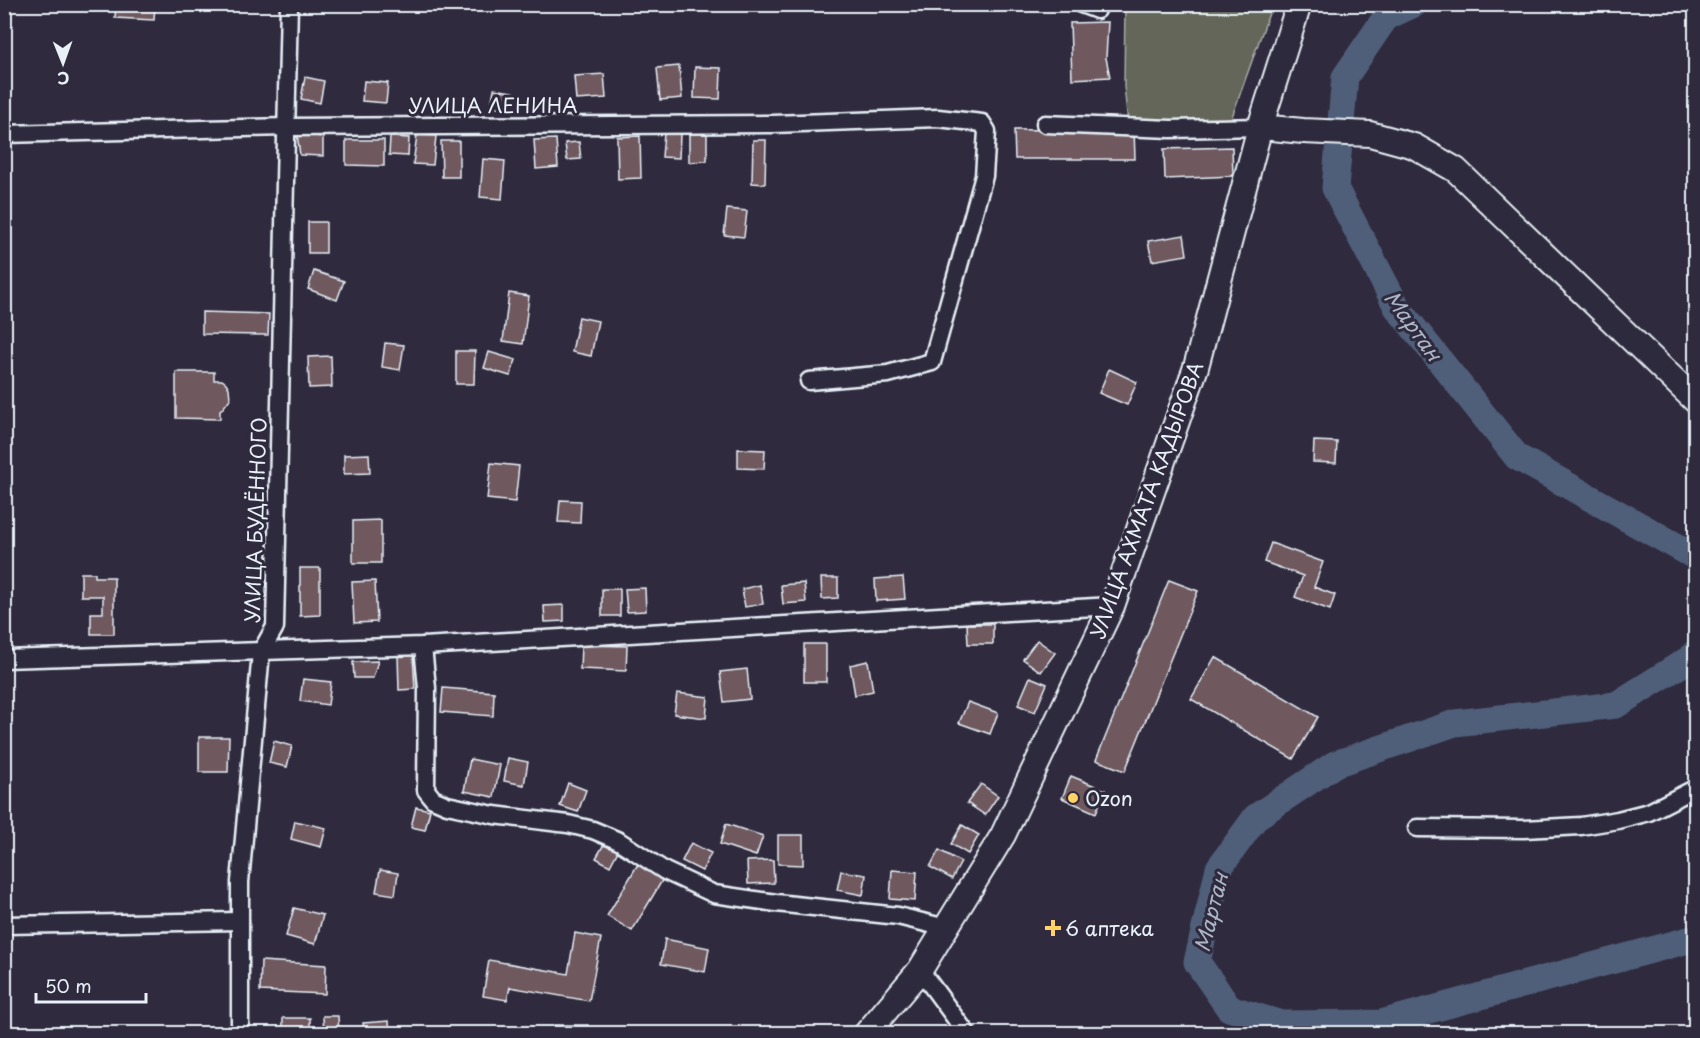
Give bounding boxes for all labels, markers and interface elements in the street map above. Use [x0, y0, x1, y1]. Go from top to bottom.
north arrow [33, 33, 93, 93]
text: С [57, 67, 70, 91]
street label: УЛИЦА ЛЕНИНА [408, 90, 578, 120]
water label: Мартан [1377, 283, 1452, 369]
street label: УЛИЦА АХМАТА КАДЫРОВА [1082, 357, 1210, 643]
street label: УЛИЦА БУДЁННОГО [236, 417, 274, 623]
place label: Ozon [1085, 783, 1133, 813]
marker: Ozon [1066, 791, 1080, 805]
water label: Мартан [1185, 867, 1236, 955]
place label: 6 аптека [1065, 913, 1154, 943]
marker: 6 аптека [1046, 921, 1060, 935]
scale bar [36, 966, 146, 1004]
text: 50 m [45, 972, 92, 999]

